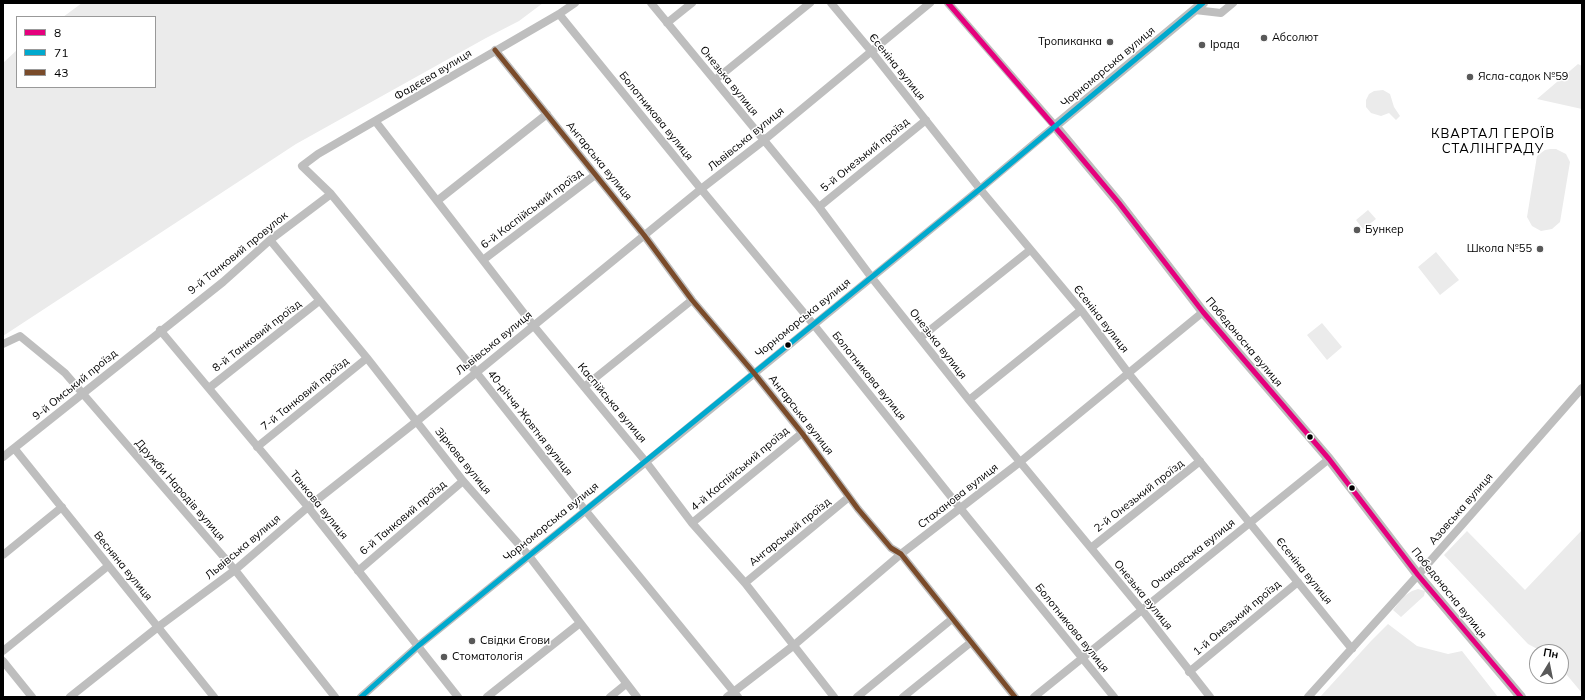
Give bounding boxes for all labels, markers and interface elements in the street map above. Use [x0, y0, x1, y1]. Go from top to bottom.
legend [16, 16, 156, 88]
street label: Чорноморська вулиця [1058, 24, 1158, 110]
text: 8 [54, 25, 61, 40]
street label: Єсеніна вулиця [866, 31, 928, 103]
place label: Абсолют [1272, 31, 1318, 45]
marker: Абсолют [1259, 33, 1269, 43]
place label: Тропиканка [1038, 35, 1102, 49]
marker: Тропиканка [1105, 37, 1115, 47]
place label: Ірада [1210, 38, 1240, 52]
marker: Ірада [1197, 40, 1207, 50]
street label: Онезька вулиця [697, 44, 761, 118]
text: 71 [54, 45, 68, 60]
street label: Фадєєва вулиця [392, 47, 474, 103]
text: 43 [54, 65, 68, 80]
street label: Болотникова вулиця [616, 69, 696, 163]
place label: Ясла-садок №59 [1478, 70, 1568, 84]
marker: Ясла-садок №59 [1465, 72, 1475, 82]
street label: Львівська вулиця [705, 104, 787, 174]
street label: 5-й Онезький проїзд [818, 115, 912, 195]
street label: Ангарська вулиця [563, 119, 635, 203]
district label: КВАРТАЛ ГЕРОЇВ СТАЛІНГРАДУ [1431, 126, 1555, 157]
street label: 6-й Каспійський проїзд [478, 166, 586, 252]
street label: 9-й Танковий провулок [186, 209, 290, 297]
place label: Бункер [1365, 223, 1404, 237]
marker: Бункер [1352, 225, 1362, 235]
place label: Школа №55 [1467, 242, 1532, 256]
marker: Школа №55 [1535, 244, 1545, 254]
street label: Чорноморська вулиця [753, 275, 853, 361]
street label: Єсеніна вулиця [1071, 283, 1131, 355]
street label: Победоносна вулиця [1203, 295, 1285, 389]
street label: 8-й Танковий проїзд [210, 297, 304, 375]
street label: Онезька вулиця [906, 306, 970, 382]
street label: Львівська вулиця [453, 308, 535, 378]
street label: Болотникова вулиця [829, 329, 909, 423]
unlabelled marker [783, 340, 793, 350]
street label: 9-й Омський проїзд [30, 347, 120, 423]
street label: 7-й Танковий проїзд [258, 355, 352, 433]
street label: Каспійська вулиця [575, 360, 649, 446]
street label: 40-річчя Жовтня вулиця [485, 368, 575, 478]
street label: Ангарська вулиця [766, 372, 836, 458]
street label: 4-й Каспійський проїзд [688, 424, 792, 514]
street label: Зіркова вулиця [432, 425, 494, 497]
unlabelled marker [1305, 432, 1315, 442]
street label: Дружби Народів вулиця [132, 437, 228, 543]
street label: 2-й Онезький проїзд [1092, 457, 1186, 535]
street label: Стаханова вулиця [915, 461, 1001, 531]
street label: Танкова вулиця [287, 468, 351, 542]
street label: Азовська вулиця [1426, 470, 1496, 548]
street label: 6-й Танковий проїзд [357, 478, 449, 558]
street label: Чорноморська вулиця [501, 479, 601, 565]
unlabelled marker [1347, 483, 1357, 493]
street label: Ангарський проїзд [747, 495, 833, 569]
street label: Львівська вулиця [203, 512, 283, 582]
street label: Очаковська вулиця [1148, 516, 1238, 592]
street label: Весняна вулиця [91, 529, 155, 603]
street label: Єсеніна вулиця [1273, 535, 1335, 607]
street label: Победоносна вулиця [1408, 545, 1490, 641]
street label: Онезька вулиця [1111, 558, 1175, 632]
street label: 1-й Онезький проїзд [1191, 578, 1283, 658]
street label: Болотникова вулиця [1032, 581, 1112, 675]
place label: Свідки Єгови [480, 634, 550, 648]
marker: Свідки Єгови [467, 636, 477, 646]
north arrow [1529, 644, 1569, 684]
text: Пн [1542, 645, 1560, 661]
place label: Стоматологія [452, 650, 523, 664]
marker: Стоматологія [439, 652, 449, 662]

